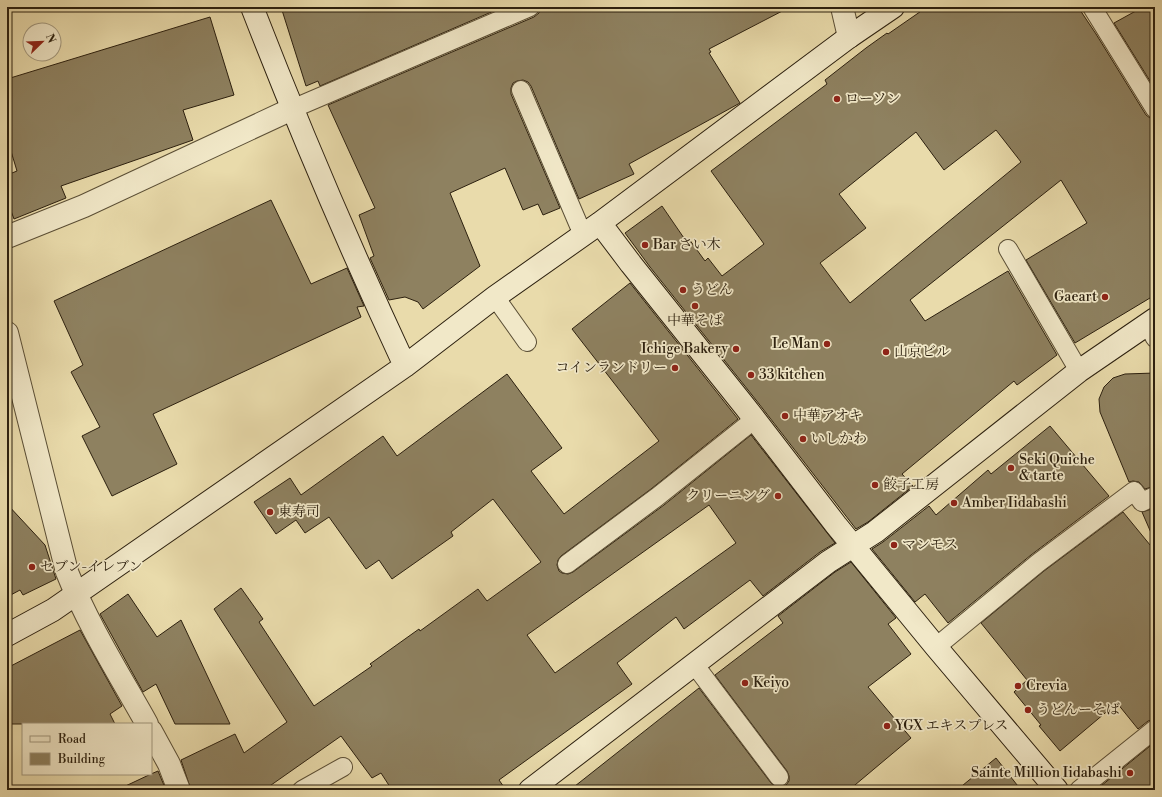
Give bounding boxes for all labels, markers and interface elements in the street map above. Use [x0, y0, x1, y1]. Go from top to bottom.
north arrow [22, 22, 62, 62]
text: N [42, 32, 59, 45]
place label: ローソン [845, 90, 900, 108]
marker: ローソン [832, 94, 842, 104]
place label: Bar さい木 [652, 236, 721, 254]
marker: Bar さい木 [640, 240, 650, 250]
place label: うどん [691, 281, 733, 299]
marker: うどん [678, 285, 688, 295]
place label: Gaeart [1054, 288, 1097, 306]
marker: Gaeart [1100, 292, 1110, 302]
marker: 中華そば [690, 301, 700, 311]
place label: 中華そば [667, 312, 723, 330]
place label: Le Man [772, 335, 820, 353]
marker: Le Man [822, 339, 832, 349]
place label: Ichige Bakery [641, 340, 728, 358]
place label: 山京ビル [894, 343, 950, 361]
marker: Ichige Bakery [731, 344, 741, 354]
marker: 山京ビル [881, 347, 891, 357]
place label: コインランドリー [555, 359, 667, 377]
marker: コインランドリー [670, 363, 680, 373]
place label: 33 kitchen [759, 366, 825, 384]
marker: 33 kitchen [746, 370, 756, 380]
place label: 中華アオキ [793, 407, 863, 425]
marker: 中華アオキ [780, 411, 790, 421]
place label: いしかわ [811, 430, 867, 448]
marker: いしかわ [798, 434, 808, 444]
place label: Seki Quiche & tarte [1019, 451, 1095, 485]
marker: Seki Quiche & tarte [1006, 463, 1016, 473]
place label: 餃子工房 [883, 476, 939, 494]
marker: 餃子工房 [870, 480, 880, 490]
place label: クリーニング [686, 487, 770, 505]
marker: クリーニング [773, 491, 783, 501]
place label: Amber Iidabashi [961, 494, 1067, 512]
marker: Amber Iidabashi [949, 498, 959, 508]
place label: 東寿司 [278, 503, 320, 521]
marker: 東寿司 [265, 507, 275, 517]
place label: マンモス [902, 536, 958, 554]
marker: マンモス [889, 540, 899, 550]
place label: セブン-イレブン [40, 558, 142, 576]
marker: セブン-イレブン [27, 562, 37, 572]
place label: Keiyo [753, 674, 789, 692]
place label: Crevia [1026, 677, 1068, 695]
marker: Keiyo [740, 678, 750, 688]
marker: Crevia [1013, 681, 1023, 691]
place label: うどんーそば [1036, 701, 1120, 719]
marker: うどんーそば [1023, 705, 1033, 715]
place label: YGX エキスプレス [894, 717, 1008, 735]
marker: YGX エキスプレス [882, 721, 892, 731]
legend [22, 723, 152, 775]
text: Road [58, 732, 86, 747]
text: Building [57, 752, 106, 767]
place label: Sainte Million Iidabashi [971, 764, 1122, 782]
marker: Sainte Million Iidabashi [1125, 768, 1135, 778]

